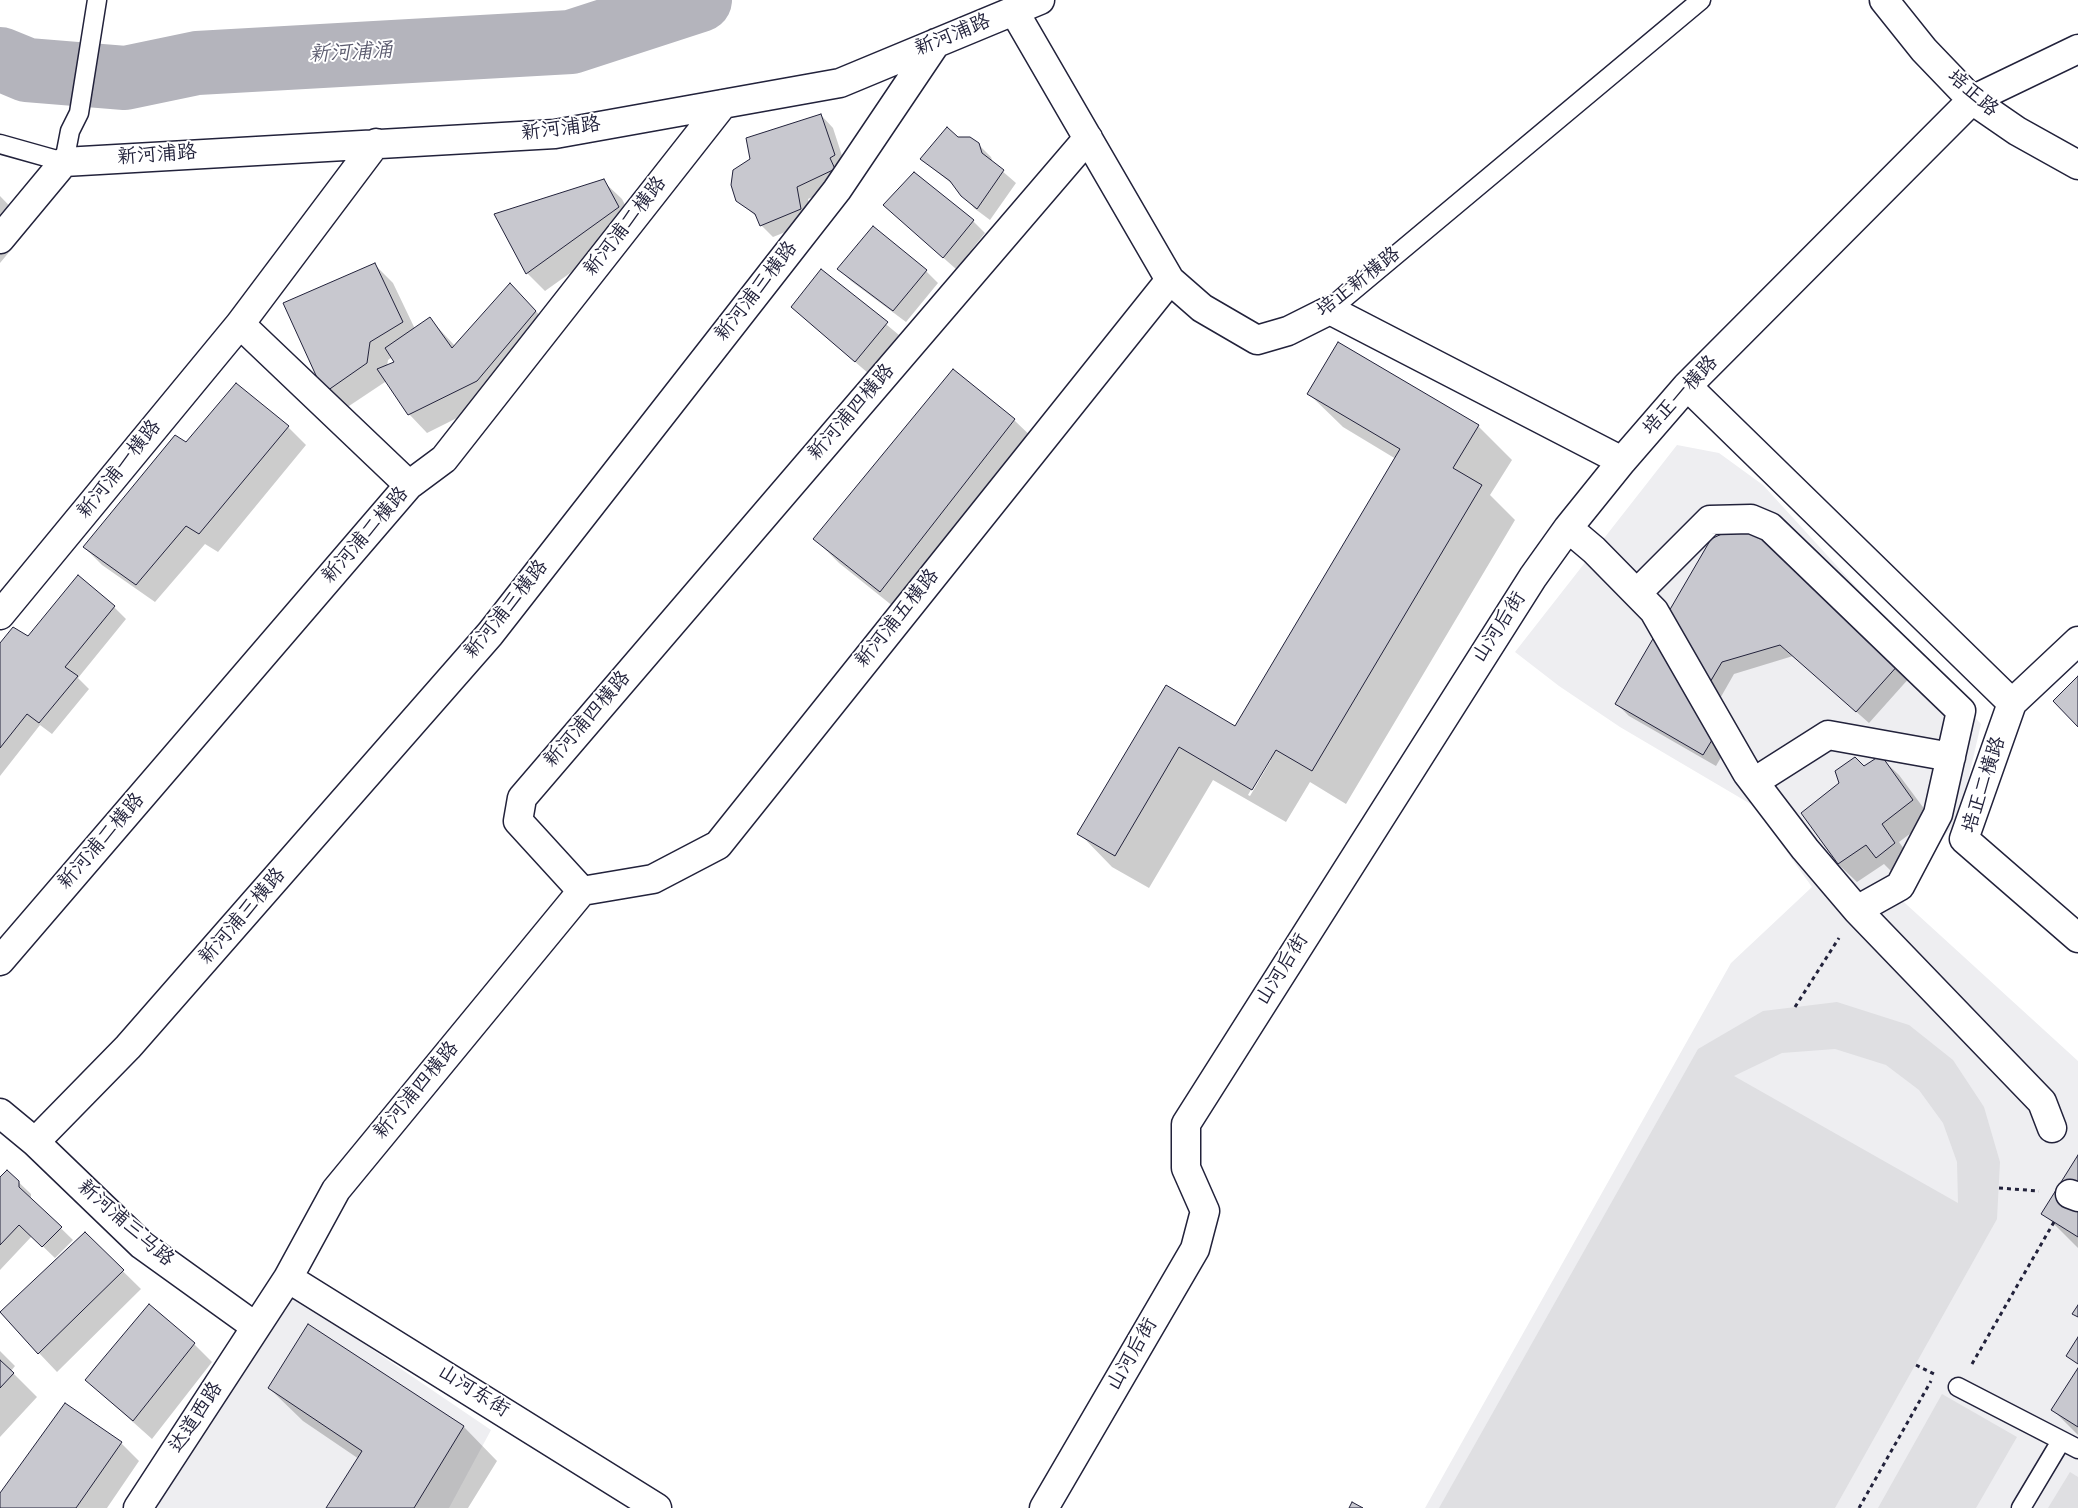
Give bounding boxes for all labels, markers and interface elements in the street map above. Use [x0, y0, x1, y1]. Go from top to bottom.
street label: 新河浦路 [911, 10, 995, 62]
water label: 新河浦涌 [308, 39, 394, 69]
street label: 培正路 [1941, 65, 2003, 123]
street label: 新河浦路 [520, 113, 602, 147]
street label: 新河浦路 [116, 141, 198, 171]
street label: 新河浦二横路 [580, 172, 672, 282]
street label: 新河浦三横路 [711, 237, 803, 347]
street label: 培正新横路 [1312, 243, 1406, 323]
street label: 培正一横路 [1638, 351, 1724, 441]
street label: 新河浦四横路 [804, 360, 900, 466]
street label: 新河浦一横路 [73, 416, 167, 524]
street label: 新河浦二横路 [318, 483, 414, 589]
street label: 新河浦三横路 [460, 556, 554, 664]
street label: 新河浦五横路 [851, 565, 945, 673]
street label: 山河后街 [1468, 588, 1532, 668]
street label: 新河浦四横路 [540, 667, 636, 773]
street label: 培正二横路 [1958, 734, 2012, 836]
street label: 新河浦二横路 [54, 789, 150, 895]
street label: 新河浦三横路 [195, 864, 291, 970]
street label: 山河后街 [1252, 930, 1314, 1010]
street label: 新河浦四横路 [369, 1037, 465, 1145]
street label: 新河浦三马路 [72, 1176, 178, 1272]
street label: 山河后街 [1103, 1314, 1163, 1396]
street label: 山河东街 [433, 1361, 513, 1423]
street label: 达道西路 [165, 1378, 229, 1458]

